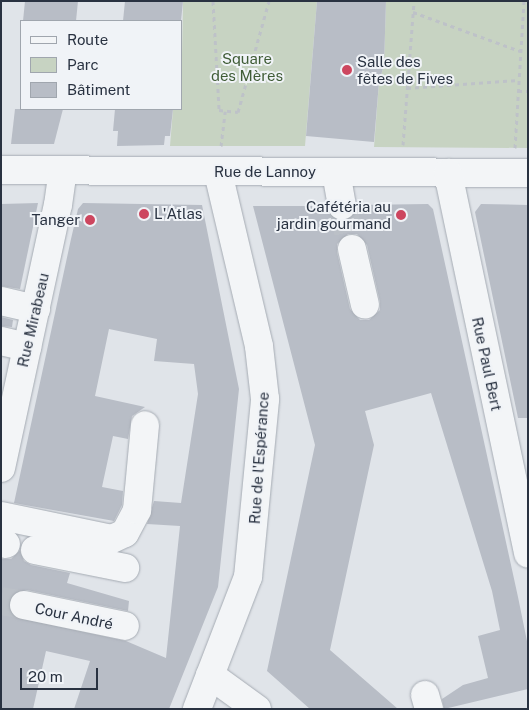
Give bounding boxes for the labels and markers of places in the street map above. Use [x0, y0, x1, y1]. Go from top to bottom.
place label: Salle des fêtes de Fives [357, 52, 453, 87]
marker: Salle des fêtes de Fives [341, 64, 353, 76]
place label: Cafétéria au jardin gourmand [277, 197, 391, 232]
place label: L'Atlas [154, 205, 202, 223]
marker: L'Atlas [138, 208, 150, 220]
marker: Cafétéria au jardin gourmand [395, 209, 407, 221]
place label: Tanger [32, 211, 80, 229]
marker: Tanger [84, 214, 96, 226]

